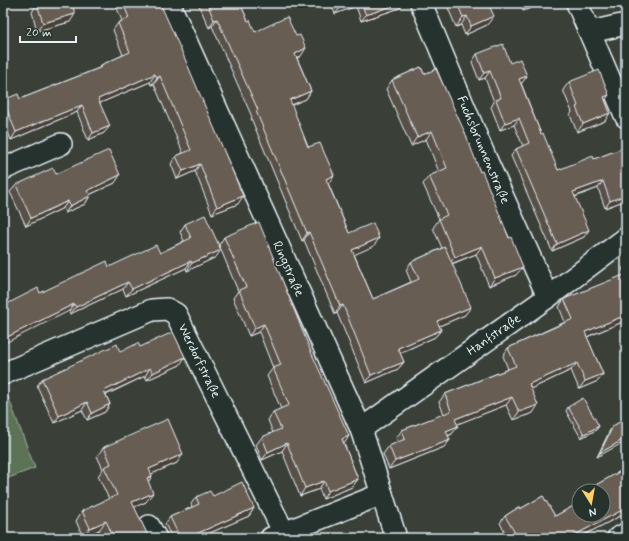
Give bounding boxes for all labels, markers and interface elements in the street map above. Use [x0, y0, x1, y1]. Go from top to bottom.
scale bar [20, 18, 76, 44]
text: 20 m [26, 25, 52, 41]
street label: Fuchsbrunnenstraße [453, 93, 513, 207]
street label: Ringstraße [267, 239, 308, 300]
street label: Hanfstraße [464, 310, 524, 360]
street label: Werdorfstraße [174, 321, 224, 401]
north arrow [571, 483, 611, 523]
text: N [588, 504, 598, 519]

